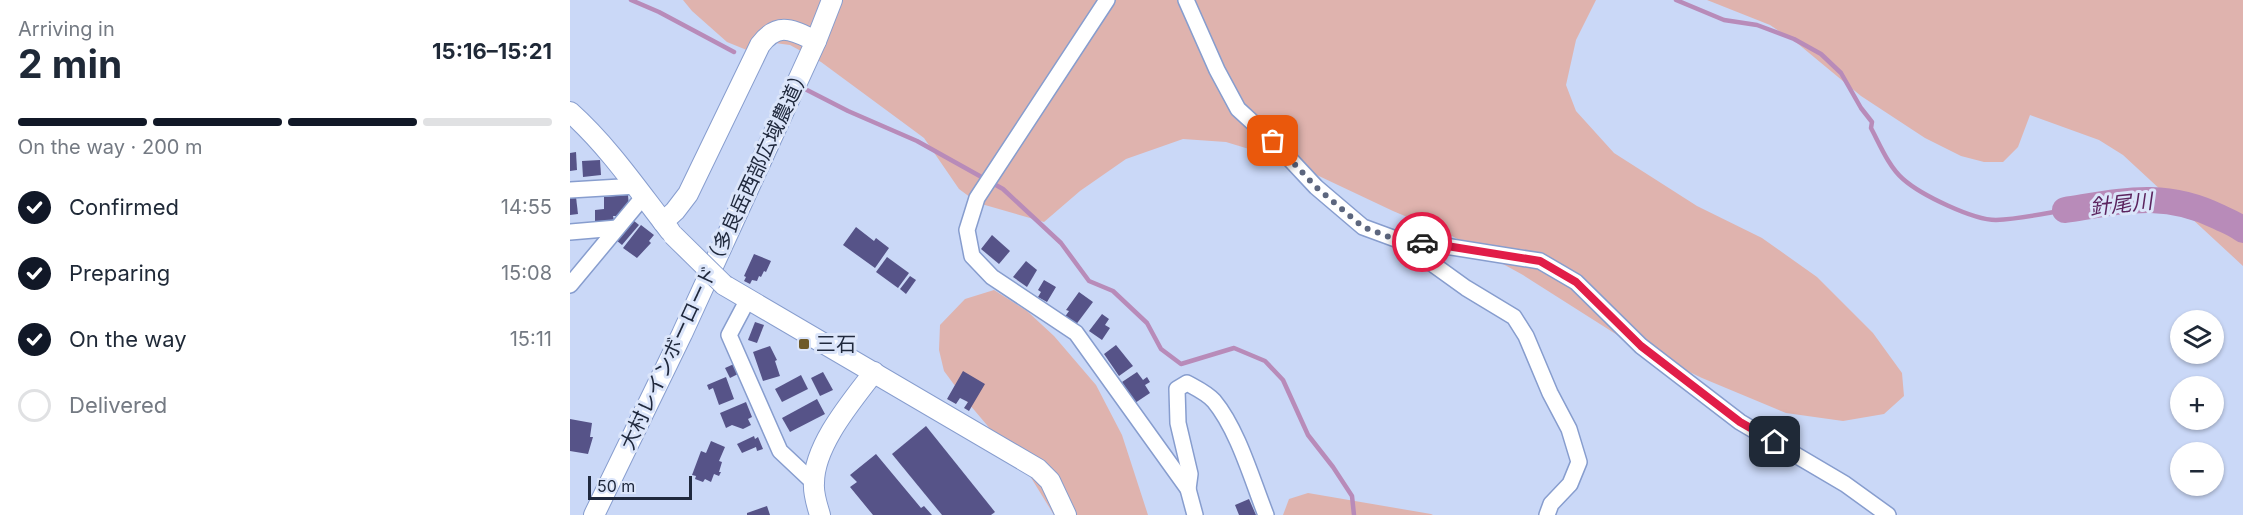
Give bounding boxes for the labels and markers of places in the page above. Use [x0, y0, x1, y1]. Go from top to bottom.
pin [1247, 115, 1298, 166]
place label: 三石 [816, 332, 856, 356]
marker: 三石 [797, 337, 811, 351]
pin [1749, 416, 1800, 467]

